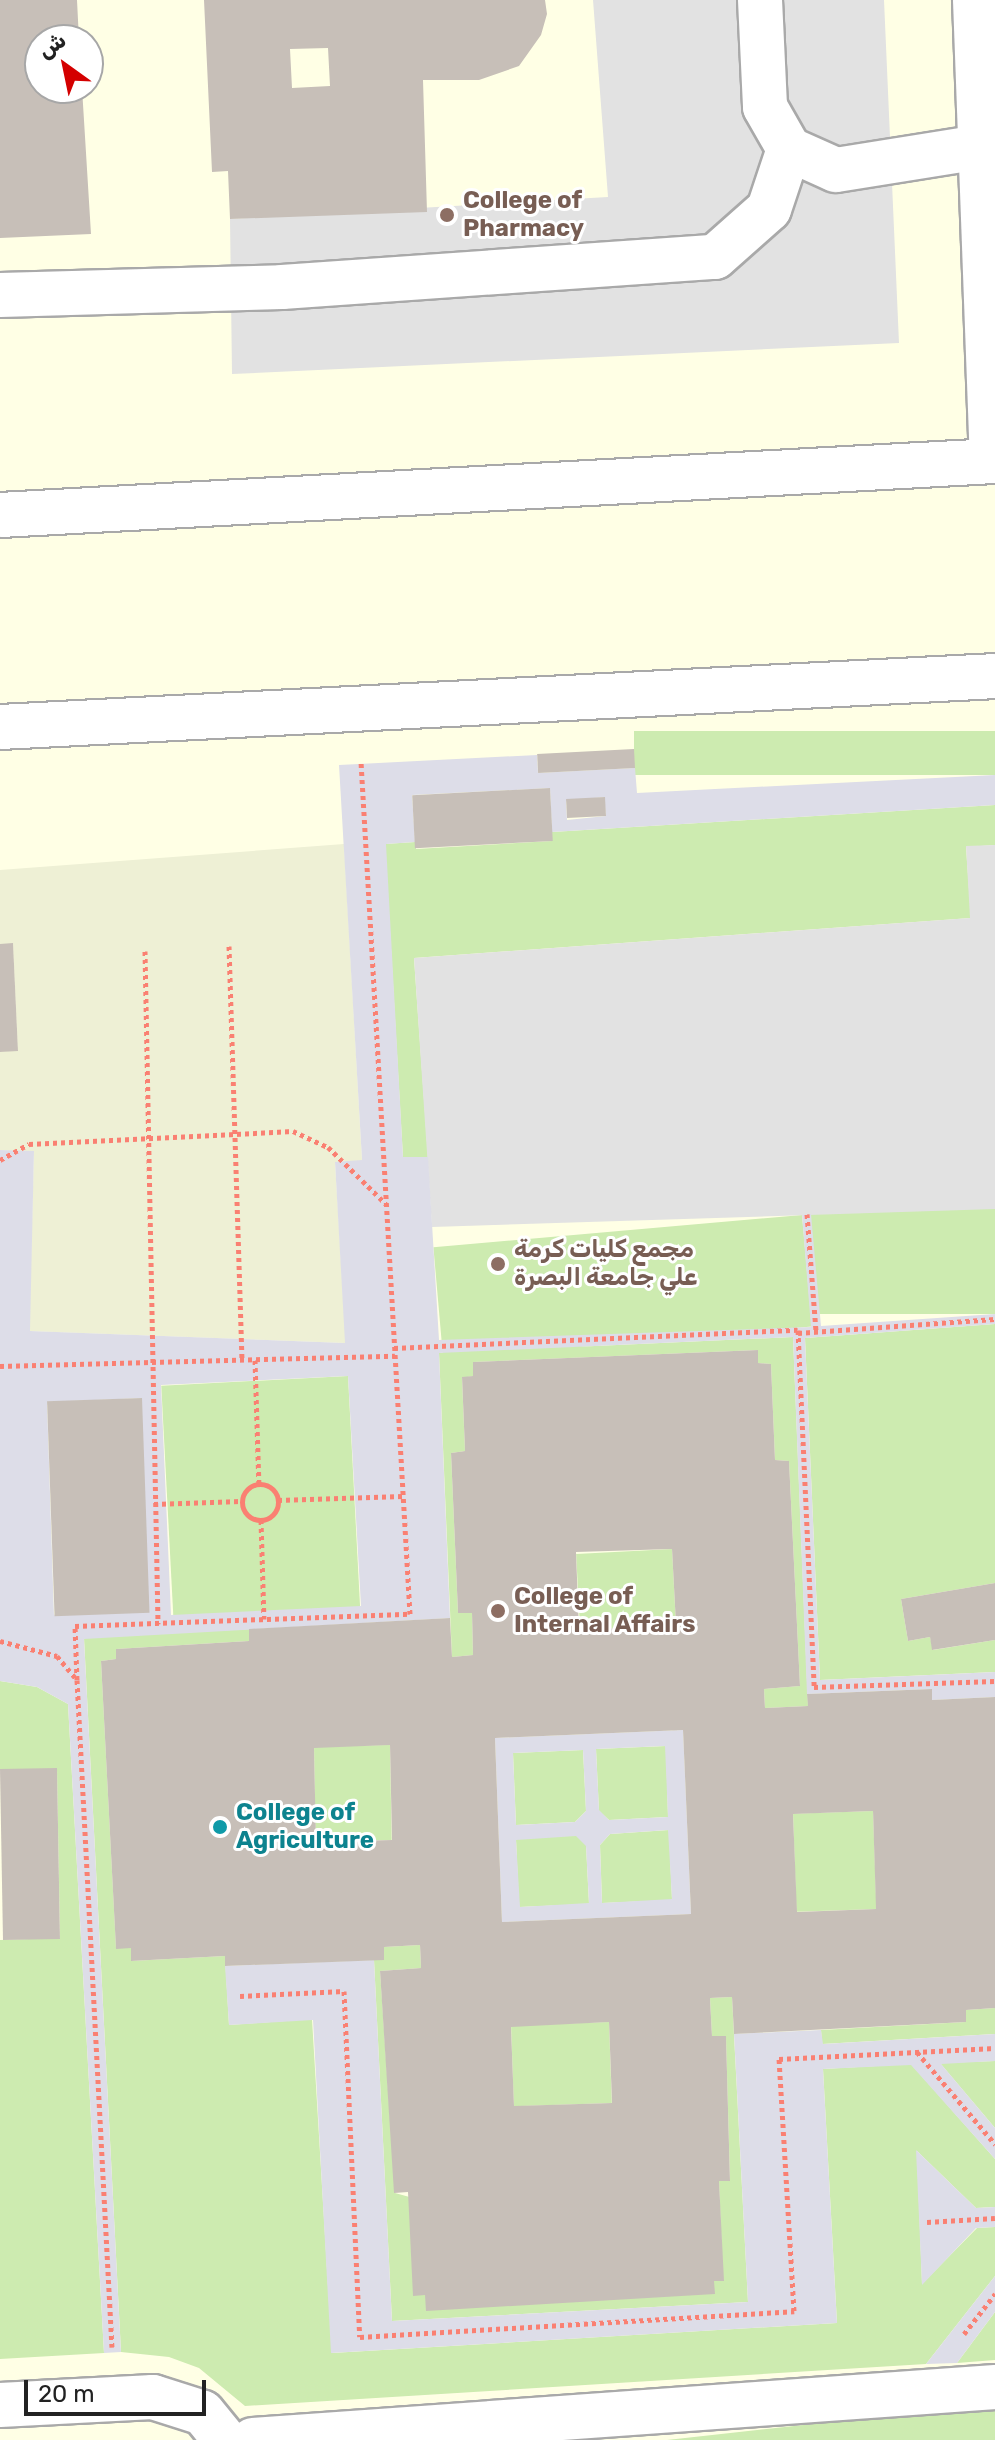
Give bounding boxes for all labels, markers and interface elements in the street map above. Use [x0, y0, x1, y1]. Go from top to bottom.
north arrow [24, 24, 104, 104]
text: ش [33, 26, 71, 64]
place label: College of Pharmacy [463, 187, 584, 243]
marker: College of Pharmacy [438, 206, 456, 224]
place label: مجمع كليات كرمة علي جامعة البصرة [514, 1236, 697, 1292]
marker: مجمع كليات كرمة علي جامعة البصرة [489, 1255, 507, 1273]
place label: College of Internal Affairs [514, 1583, 696, 1639]
marker: College of Internal Affairs [489, 1602, 507, 1620]
place label: College of Agriculture [236, 1799, 374, 1855]
marker: College of Agriculture [211, 1818, 229, 1836]
scale bar [28, 2364, 210, 2414]
text: 20 m [38, 2380, 95, 2408]

